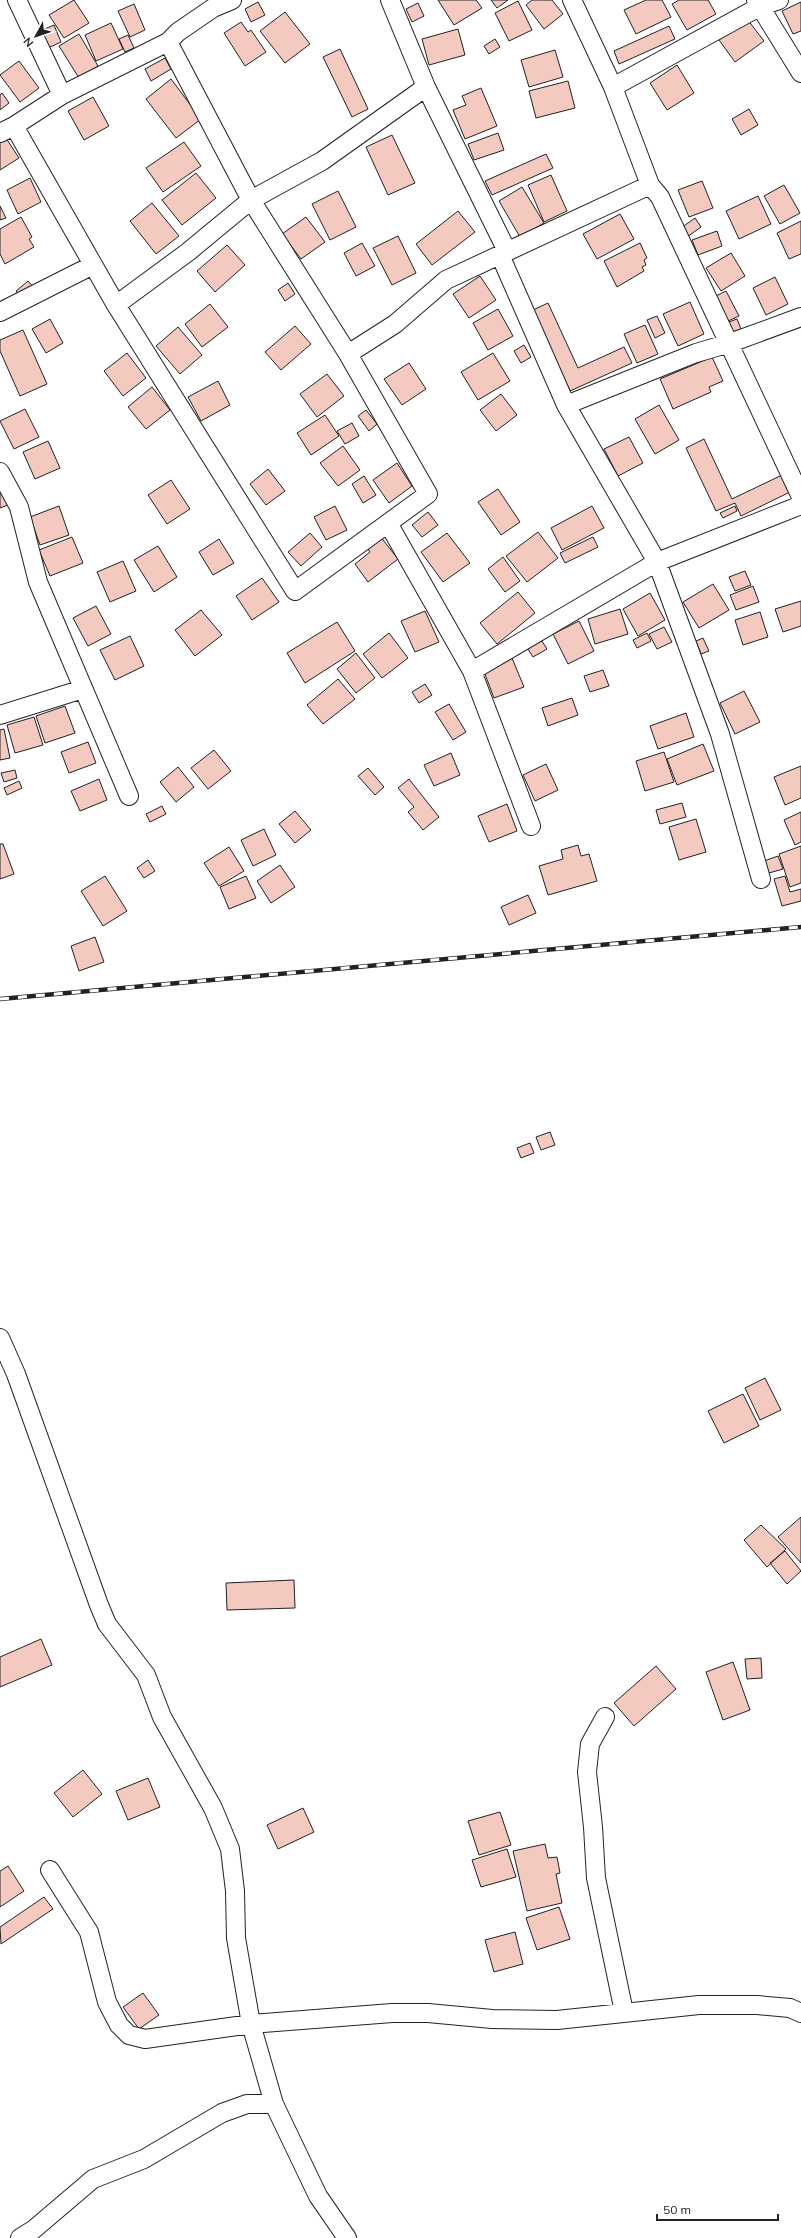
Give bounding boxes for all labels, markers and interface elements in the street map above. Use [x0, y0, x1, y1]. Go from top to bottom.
north arrow [16, 16, 56, 56]
text: N [20, 35, 36, 50]
scale bar [657, 2196, 778, 2222]
text: 50 m [663, 2202, 691, 2217]

